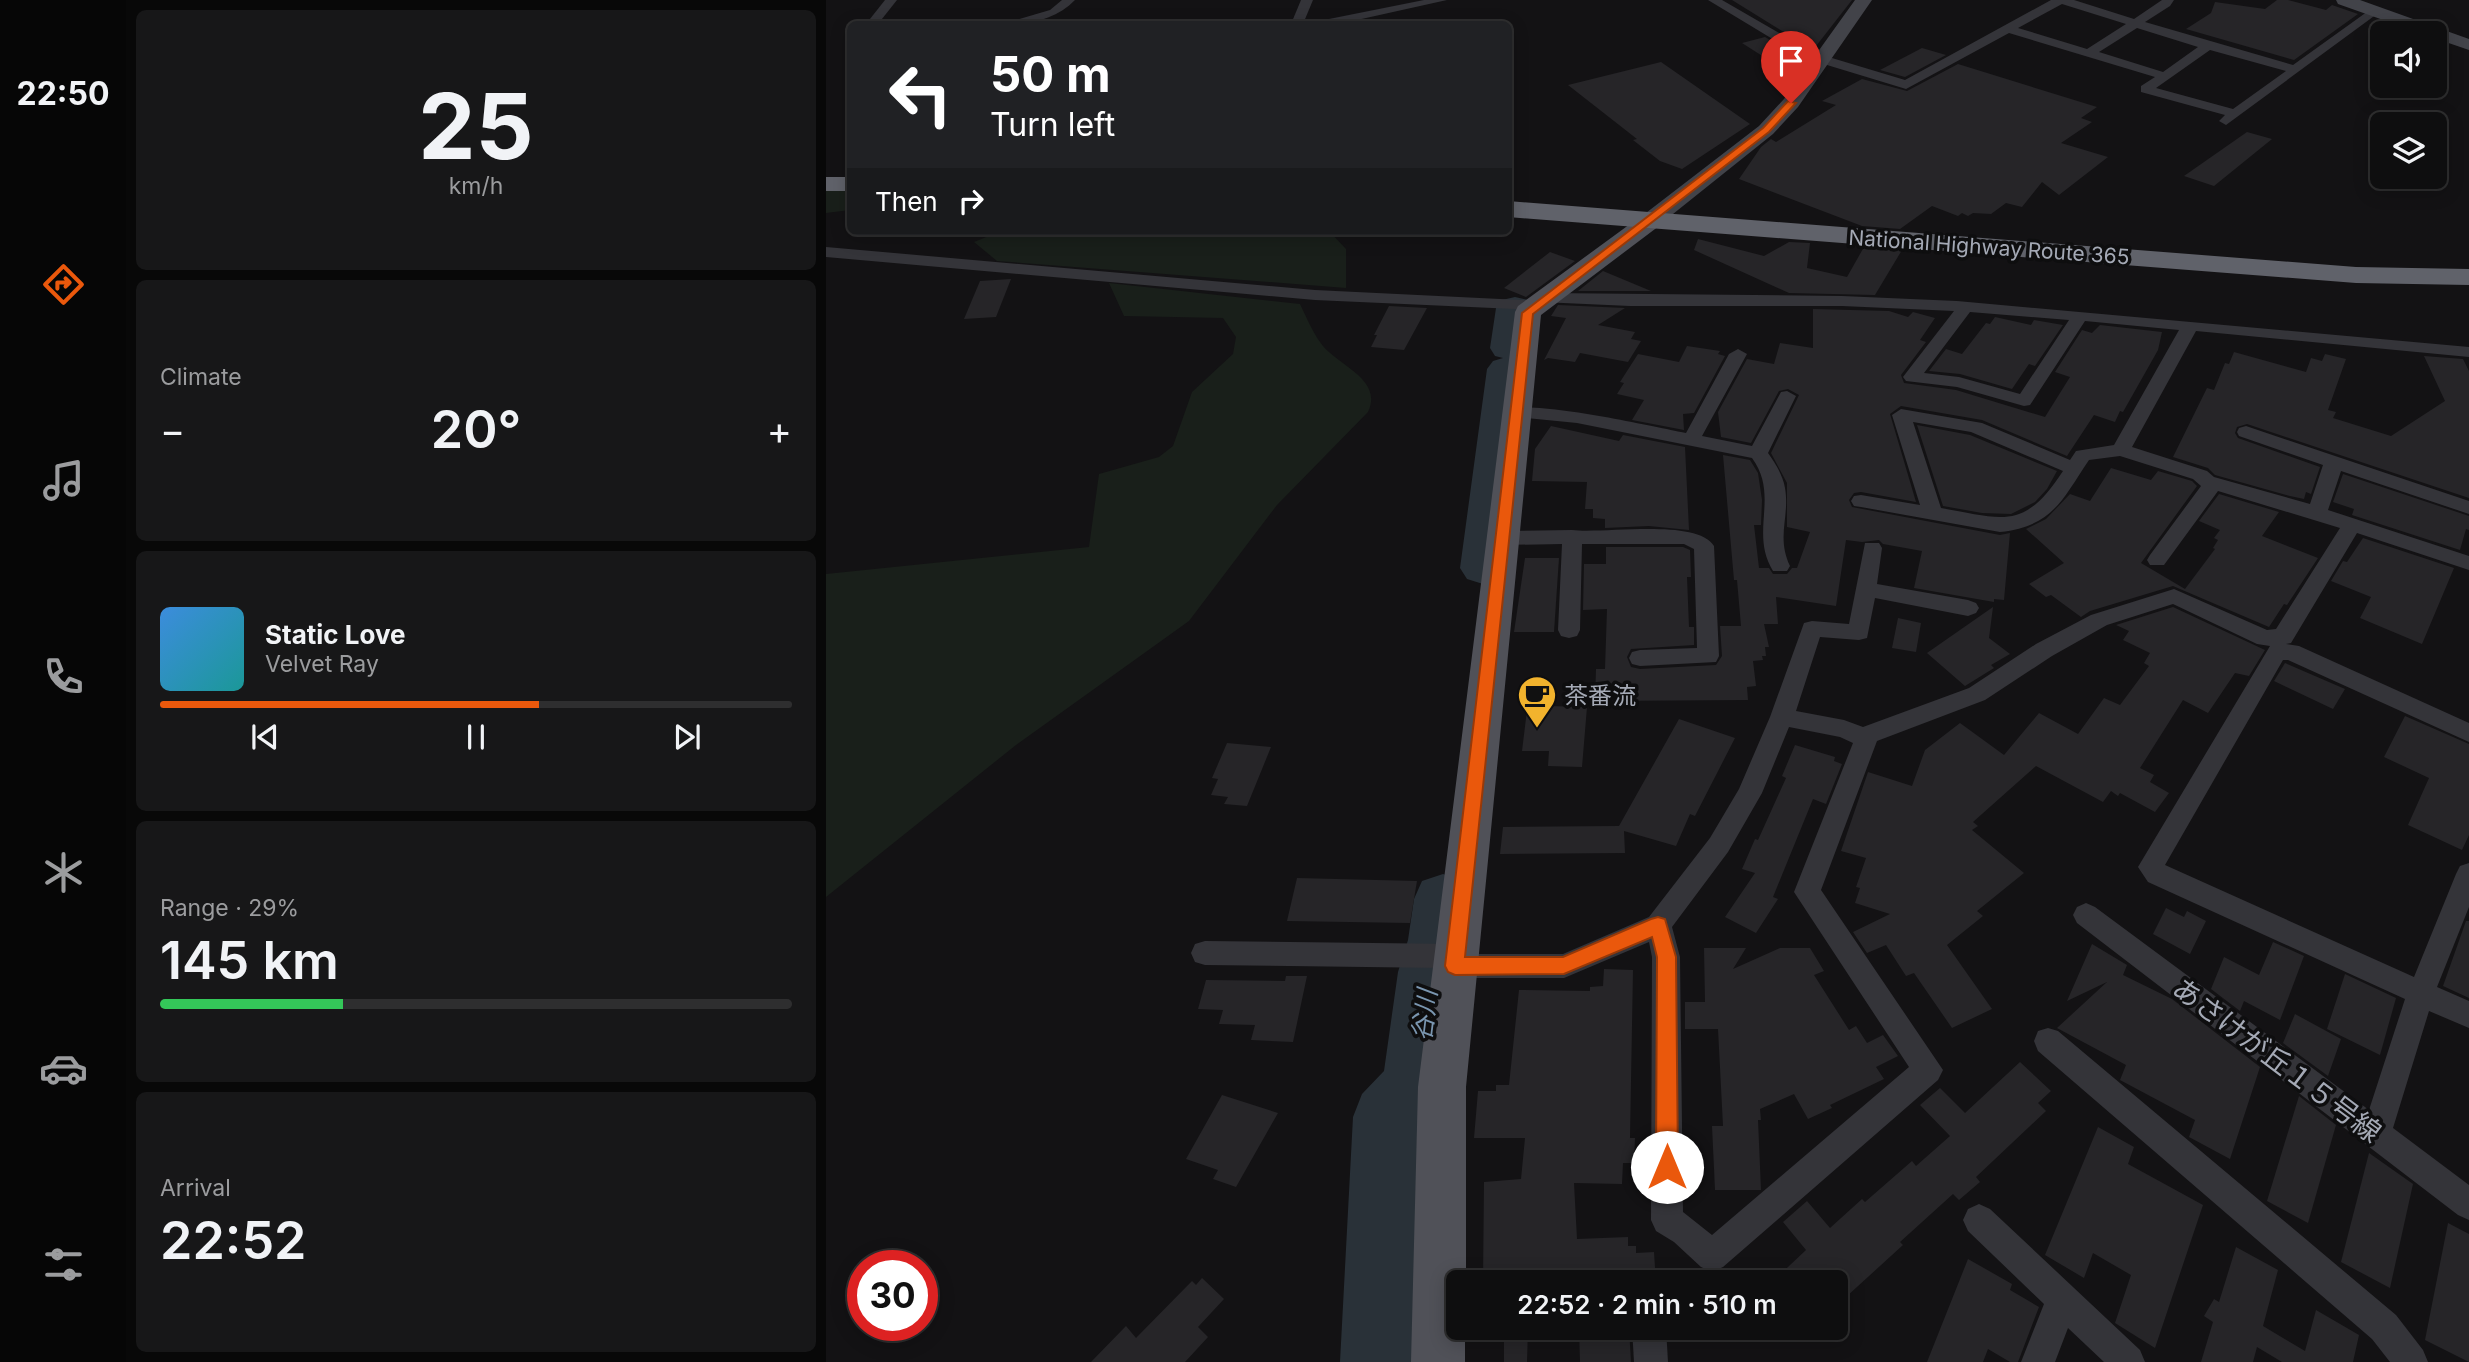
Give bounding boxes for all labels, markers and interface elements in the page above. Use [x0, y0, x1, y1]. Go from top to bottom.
map controls [2370, 21, 2447, 189]
button: sound [2370, 21, 2447, 98]
pin [1761, 31, 1821, 103]
icon: arrive [1772, 42, 1810, 80]
text: 50 m [990, 45, 1111, 104]
icon: left [875, 49, 966, 140]
text: 25 [418, 71, 534, 181]
text: 22:50 [16, 74, 110, 113]
text: Turn left [990, 105, 1115, 144]
button: layers [2370, 112, 2447, 189]
text: km/h [449, 172, 503, 200]
icon: right [952, 182, 990, 220]
text: Then [875, 186, 938, 217]
street label: National Highway Route 365 [1848, 225, 2130, 269]
icon: directions [39, 260, 88, 309]
text: Climate [160, 363, 242, 391]
text: 20° [431, 398, 521, 461]
text: − [160, 407, 185, 453]
text: + [767, 407, 792, 453]
icon: music [39, 456, 88, 505]
text: Static Love [265, 619, 406, 650]
text: Velvet Ray [265, 650, 379, 678]
icon: phone [39, 652, 88, 701]
cafe icon: 茶番流 [1516, 674, 1558, 729]
place label: 茶番流 [1564, 681, 1636, 710]
icon: previous [246, 718, 284, 756]
icon: pause [457, 718, 495, 756]
icon: next [668, 718, 706, 756]
icon: climate [39, 848, 88, 897]
text: Range · 29% [160, 894, 299, 922]
text: 145 km [160, 929, 339, 992]
street label: あさけが丘１５号線 [2166, 971, 2388, 1149]
water label: 谷川 [1405, 984, 1443, 1043]
icon: car [39, 1044, 88, 1093]
position arrow [1630, 1130, 1704, 1204]
text: Arrival [160, 1174, 231, 1202]
text: 22:52 [160, 1209, 306, 1272]
icon: filters [39, 1240, 88, 1289]
speed limit sign: 30 [847, 1250, 938, 1341]
text: 22:52 · 2 min · 510 m [1517, 1289, 1777, 1320]

